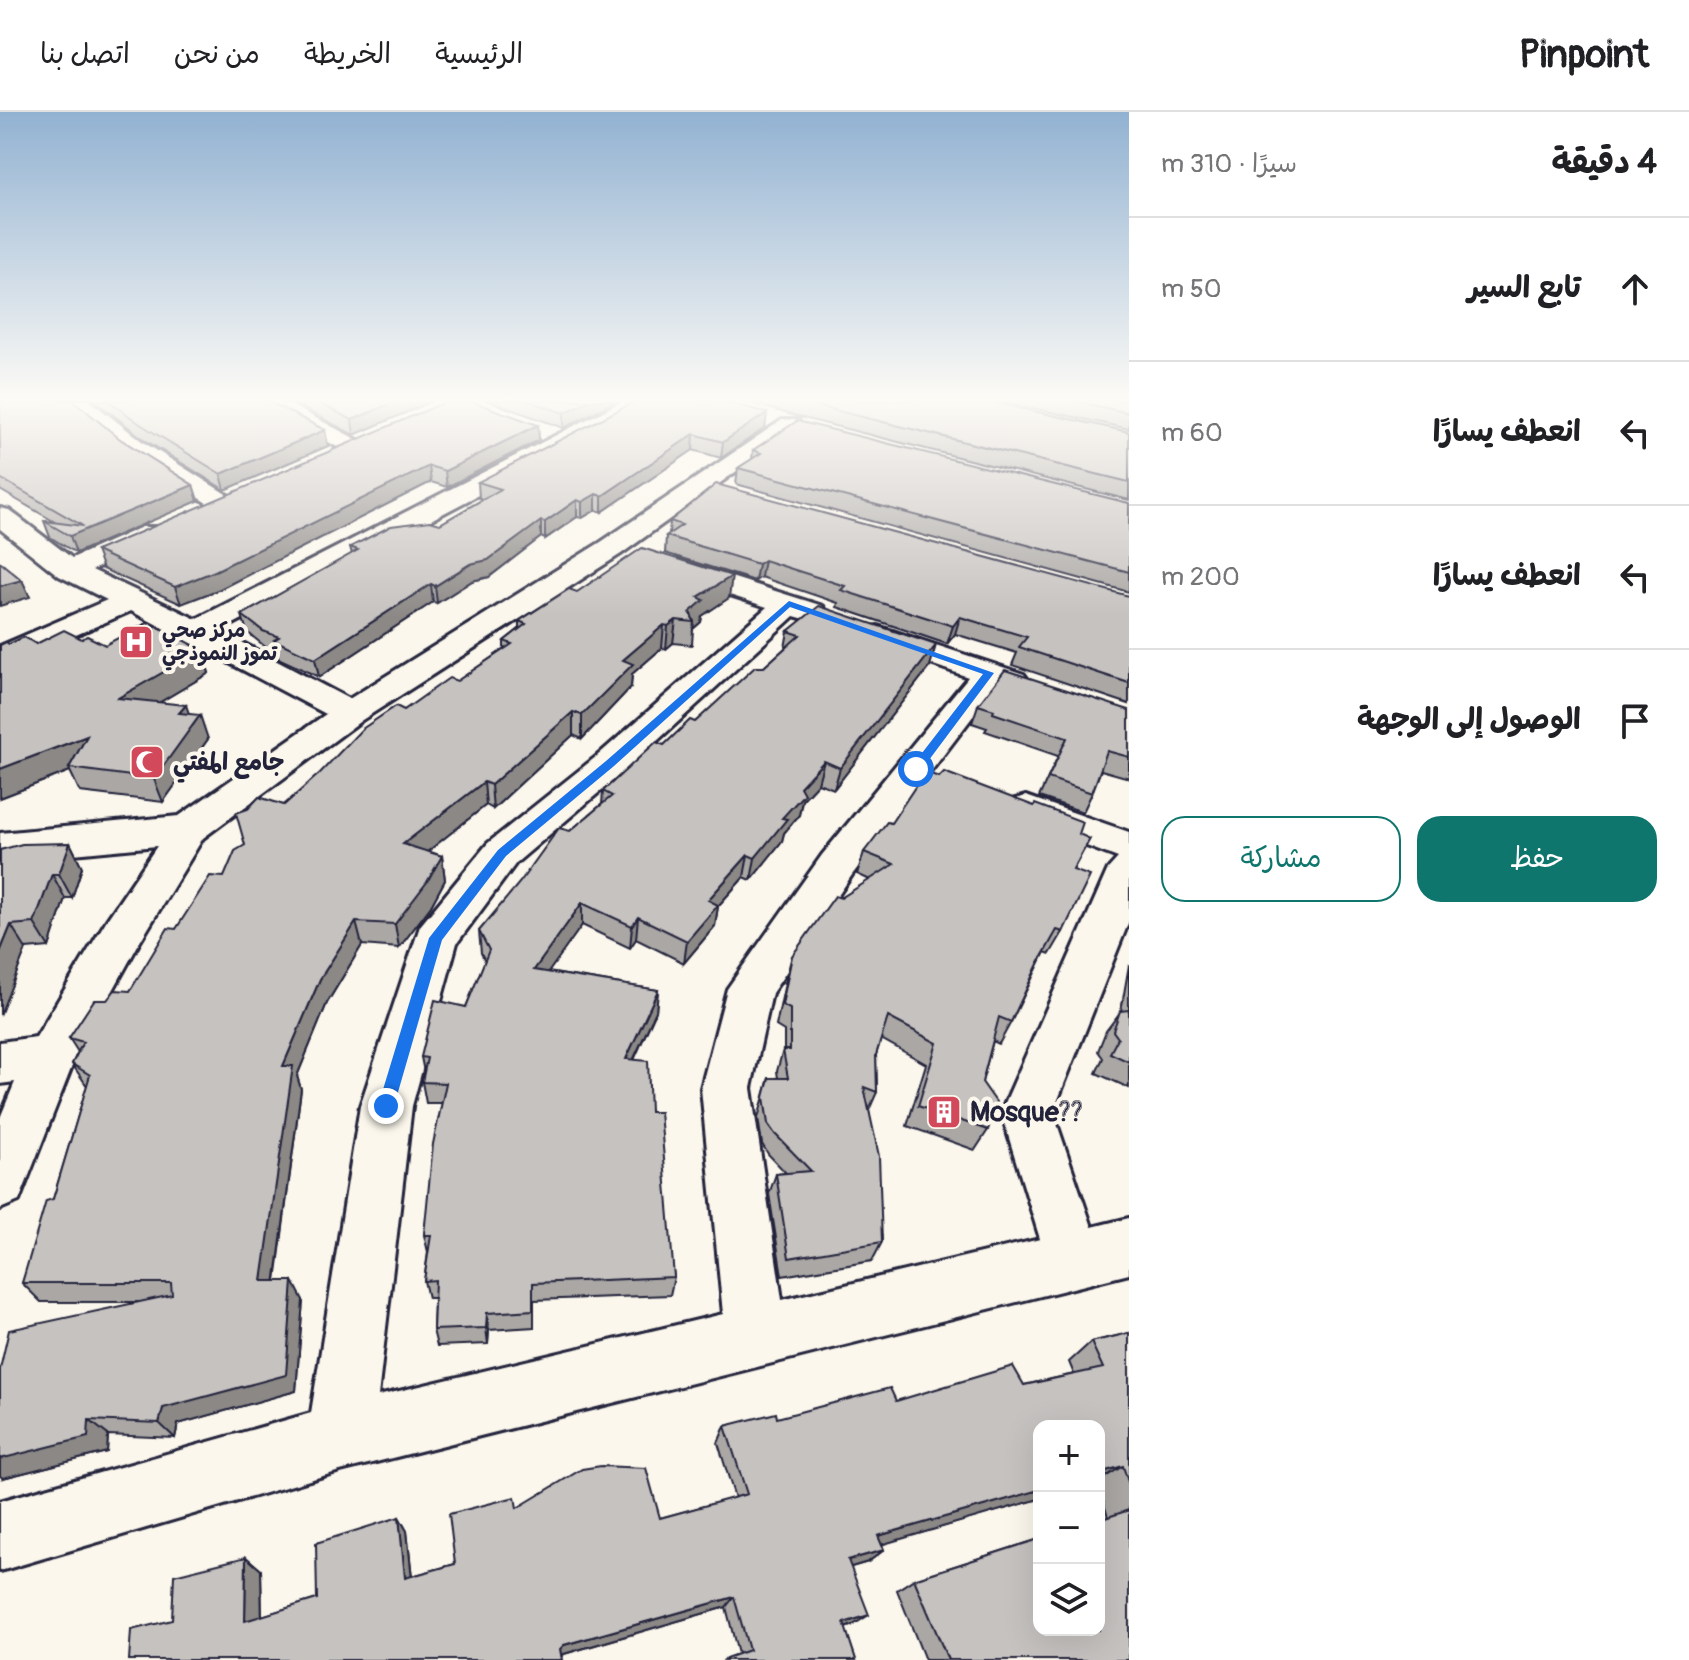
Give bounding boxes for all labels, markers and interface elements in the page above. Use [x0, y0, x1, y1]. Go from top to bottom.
text: Pinpoint [1519, 31, 1649, 79]
text: اتصل بنا [40, 37, 130, 72]
text: من نحن [174, 37, 260, 72]
text: الخريطة [304, 37, 391, 72]
text: الرئيسية [435, 37, 523, 72]
text: 4 دقيقة [1551, 141, 1657, 184]
text: سيرًا · 310 m [1161, 148, 1297, 180]
icon: ahead [1613, 267, 1657, 311]
text: تابع السير [1468, 269, 1581, 306]
text: 50 m [1161, 273, 1222, 305]
icon: left [1613, 411, 1657, 455]
text: انعطف يسارًا [1433, 413, 1581, 450]
text: 60 m [1161, 417, 1223, 449]
icon: left [1613, 555, 1657, 599]
text: انعطف يسارًا [1433, 557, 1581, 594]
text: 200 m [1161, 561, 1240, 593]
place label: مركز صحي تموز النموذجي [162, 618, 278, 671]
hospital icon: مركز صحي تموز النموذجي [117, 623, 155, 661]
icon: arrive [1613, 699, 1657, 743]
text: الوصول إلى الوجهة [1357, 701, 1581, 738]
mosque icon: جامع المفتي [128, 743, 166, 781]
place label: جامع المفتي [173, 748, 285, 783]
route start [898, 751, 934, 787]
button: مشاركة [1161, 816, 1401, 902]
button: حفظ [1417, 816, 1657, 902]
route end [368, 1088, 404, 1124]
building icon: Mosque?? [925, 1093, 963, 1131]
place label: Mosque?? [970, 1095, 1083, 1130]
map controls [1033, 1420, 1105, 1636]
button: + [1033, 1420, 1105, 1492]
button: − [1033, 1492, 1105, 1564]
button: layers [1033, 1564, 1105, 1636]

